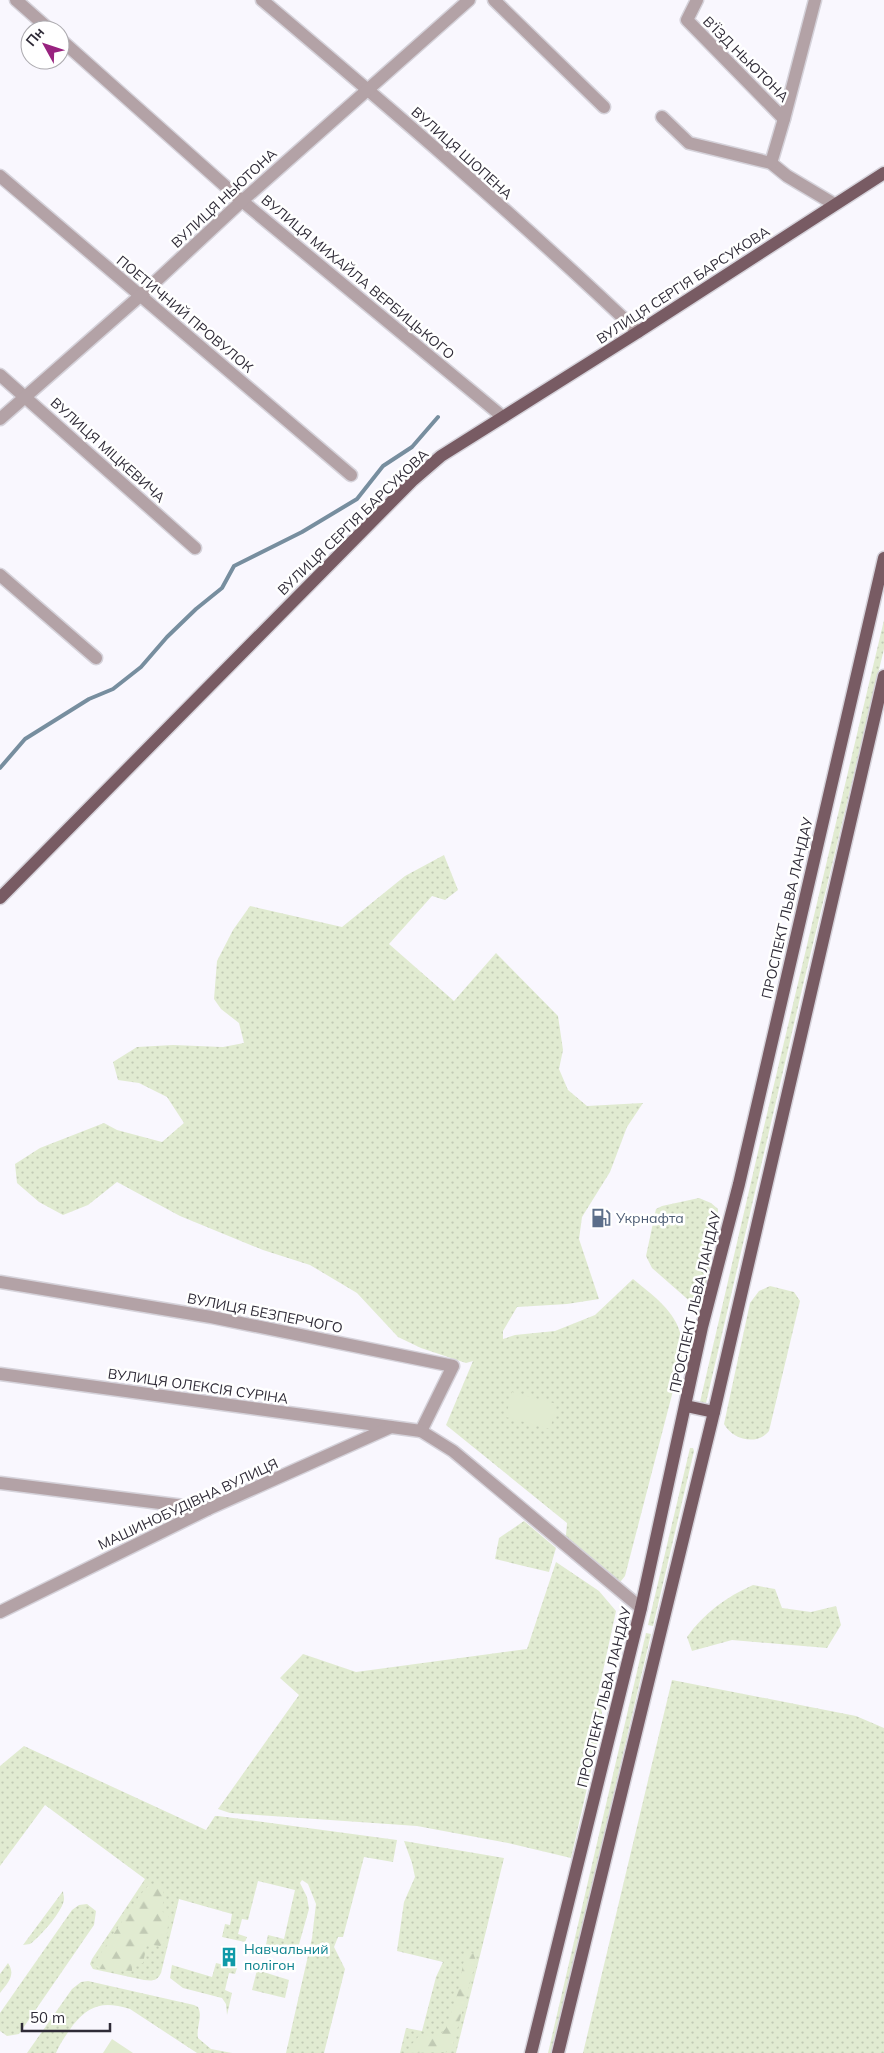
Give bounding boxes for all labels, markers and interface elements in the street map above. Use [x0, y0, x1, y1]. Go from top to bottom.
street label: В’ЇЗД НЬЮТОНА [699, 12, 793, 106]
north arrow [20, 20, 70, 70]
text: Пн [22, 23, 48, 50]
street label: ВУЛИЦЯ ШОПЕНА [408, 103, 517, 204]
street label: ВУЛИЦЯ НЬЮТОНА [167, 144, 281, 252]
street label: ВУЛИЦЯ МИХАЙЛА ВЕРБИЦЬКОГО [258, 191, 458, 363]
street label: ВУЛИЦЯ СЕРГІЯ БАРСУКОВА [593, 222, 774, 348]
street label: ПОЕТИЧНИЙ ПРОВУЛОК [113, 251, 258, 377]
street label: ВУЛИЦЯ МІЦКЕВИЧА [47, 394, 170, 507]
street label: ВУЛИЦЯ СЕРГІЯ БАРСУКОВА [274, 445, 433, 599]
street label: ПРОСПЕКТ ЛЬВА ЛАНДАУ [757, 815, 817, 1000]
fuel station icon: Укрнафта [590, 1207, 612, 1229]
place label: Укрнафта [615, 1209, 684, 1227]
street label: ПРОСПЕКТ ЛЬВА ЛАНДАУ [665, 1209, 725, 1394]
street label: ВУЛИЦЯ БЕЗПЕРЧОГО [186, 1289, 344, 1337]
street label: ВУЛИЦЯ ОЛЕКСІЯ СУРІНА [107, 1364, 290, 1408]
street label: МАШИНОБУДІВНА ВУЛИЦЯ [95, 1454, 281, 1554]
street label: ПРОСПЕКТ ЛЬВА ЛАНДАУ [573, 1604, 635, 1789]
place label: Навчальний полігон [244, 1940, 328, 1974]
building icon: Навчальний полігон [218, 1946, 240, 1968]
scale bar [22, 2000, 110, 2032]
text: 50 m [30, 2008, 65, 2027]

